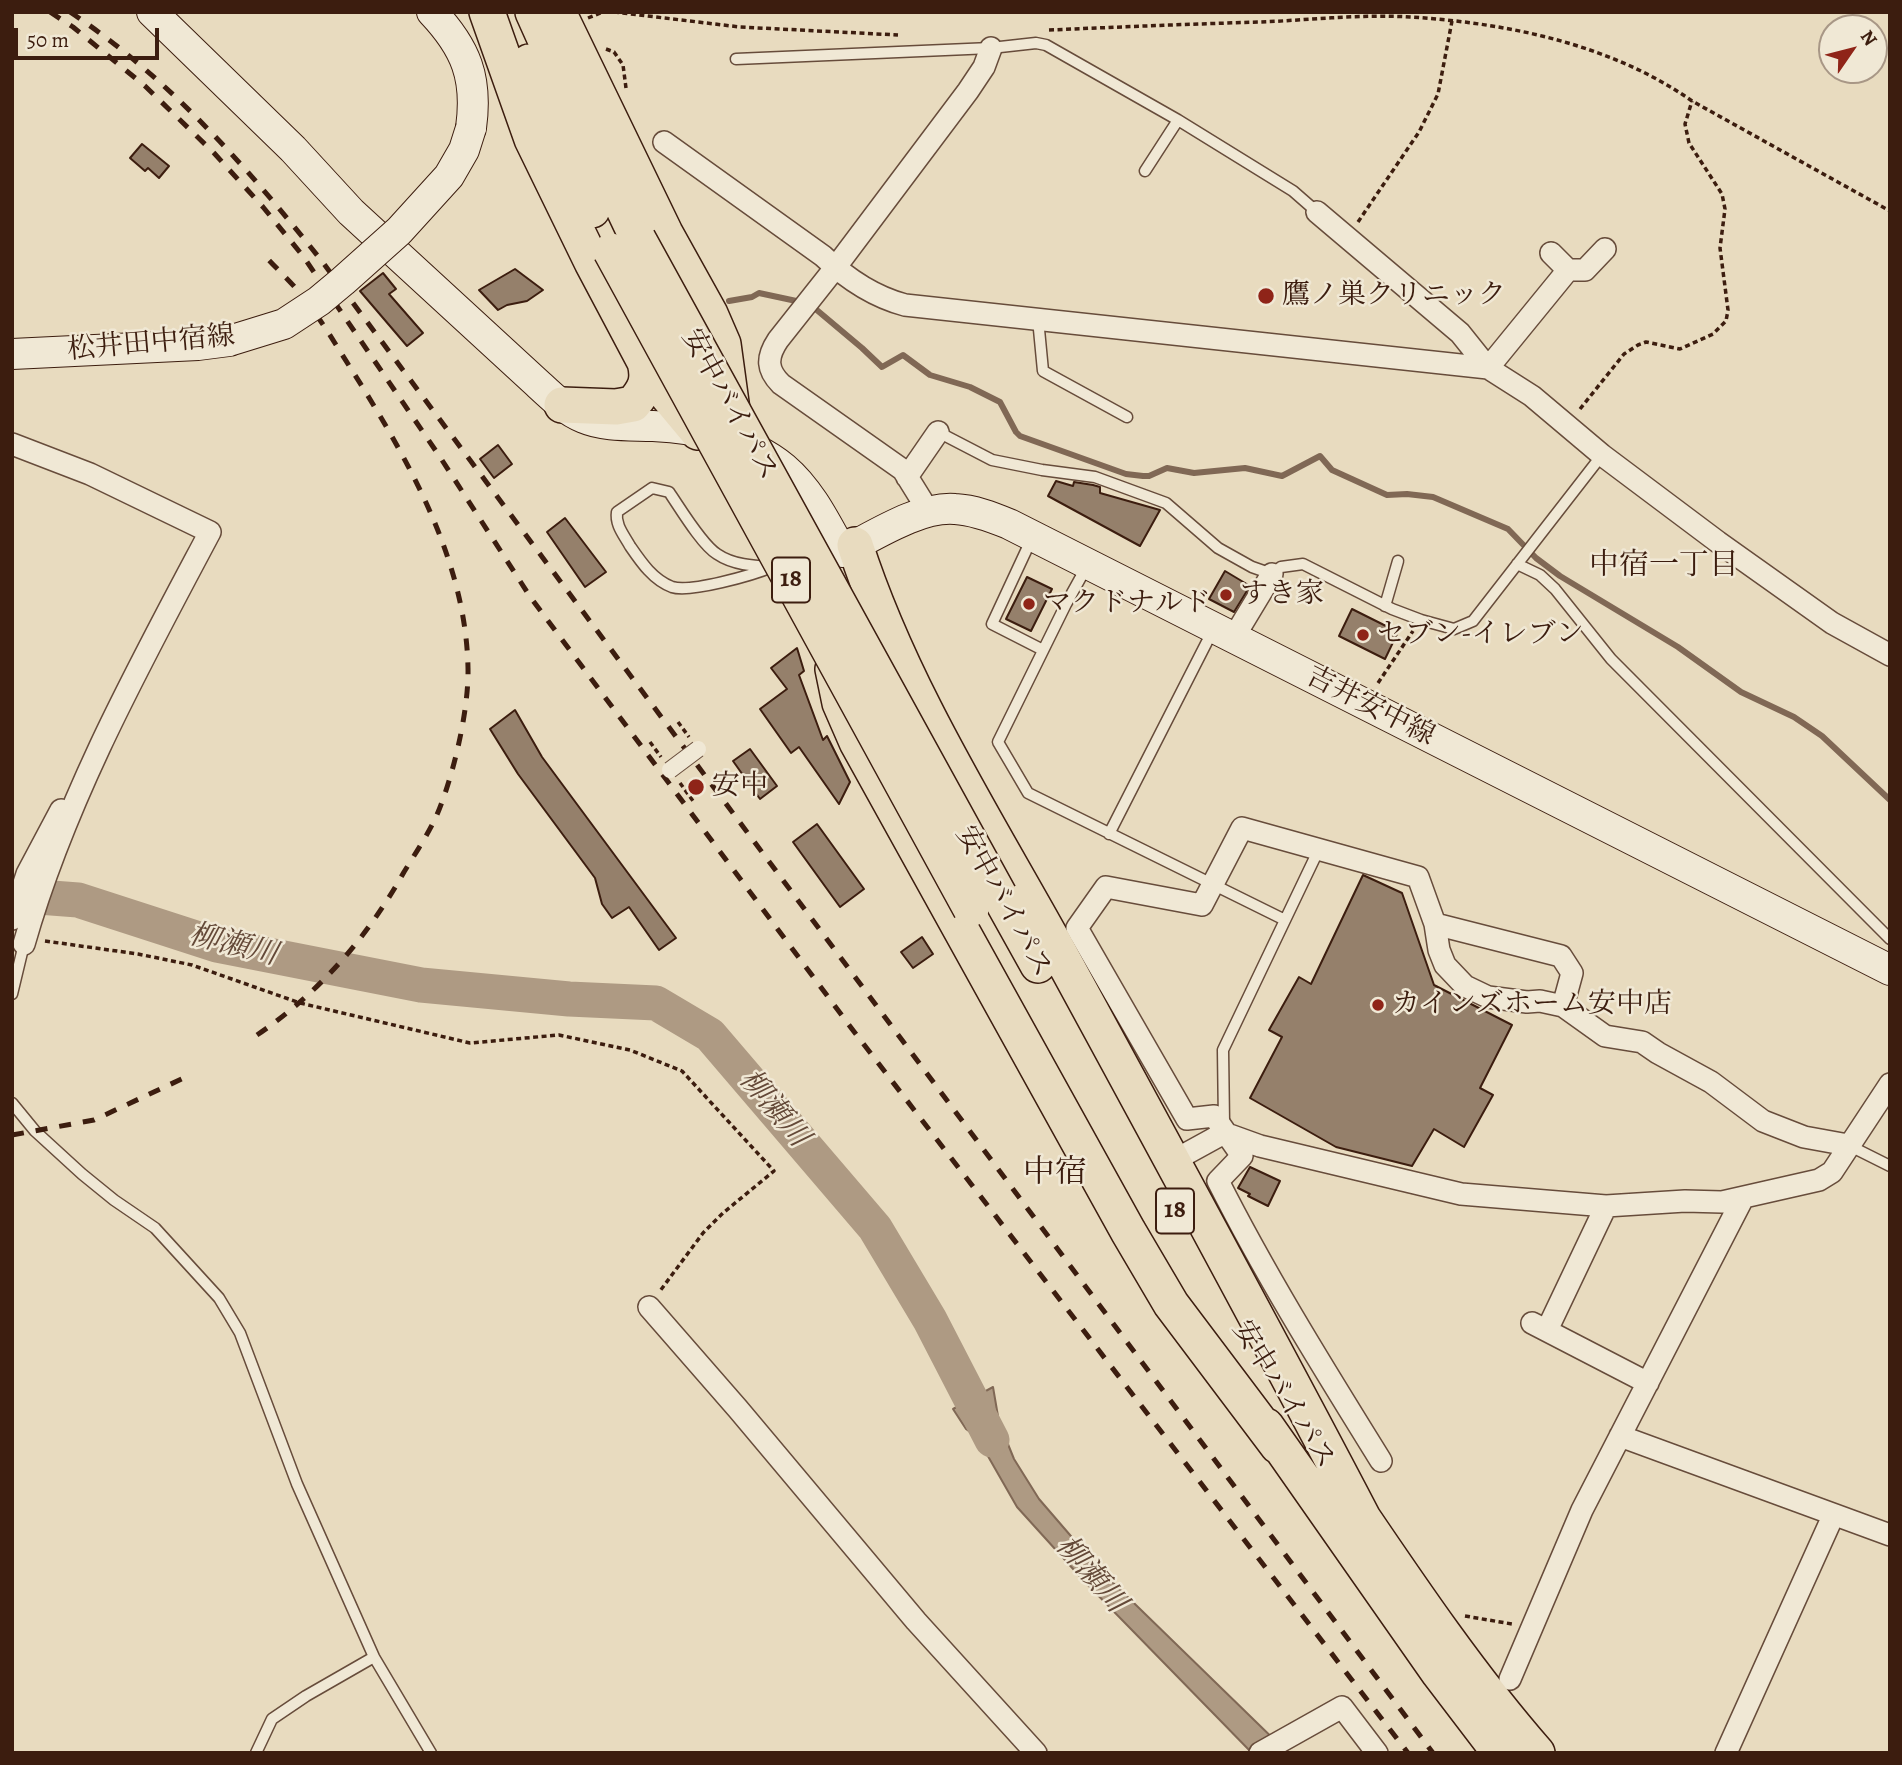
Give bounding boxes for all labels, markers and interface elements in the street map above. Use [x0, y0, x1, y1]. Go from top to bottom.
scale bar [18, 14, 163, 58]
north arrow [1818, 14, 1888, 84]
text: N [1854, 25, 1883, 51]
text: 50 m [27, 26, 69, 54]
place label: 鷹ノ巣クリニック [1282, 279, 1506, 313]
marker: 鷹ノ巣クリニック [1256, 286, 1276, 306]
street label: 松井田中宿線 [66, 320, 236, 368]
street label: 安中バイパス [674, 323, 784, 487]
district label: 中宿一丁目 [1589, 549, 1739, 585]
road number: 18 [772, 558, 810, 602]
place label: すき家 [1240, 578, 1324, 612]
place label: マクドナルド [1043, 587, 1211, 621]
marker: すき家 [1218, 587, 1234, 603]
marker: マクドナルド [1021, 596, 1037, 612]
place label: セブン-イレブン [1377, 618, 1584, 652]
marker: セブン-イレブン [1355, 627, 1371, 643]
street label: 吉井安中線 [1300, 660, 1440, 754]
place label: 安中 [712, 770, 768, 804]
marker: 安中 [686, 777, 706, 797]
street label: 安中バイパス [948, 820, 1058, 984]
water label: 柳瀬川 [185, 918, 281, 974]
place label: カインズホーム安中店 [1392, 988, 1672, 1022]
marker: カインズホーム安中店 [1370, 997, 1386, 1013]
water label: 柳瀬川 [730, 1063, 816, 1155]
district label: 中宿 [1023, 1155, 1087, 1193]
road number: 18 [1156, 1188, 1194, 1234]
street label: 安中バイパス [1224, 1315, 1342, 1475]
water label: 柳瀬川 [1047, 1529, 1133, 1621]

